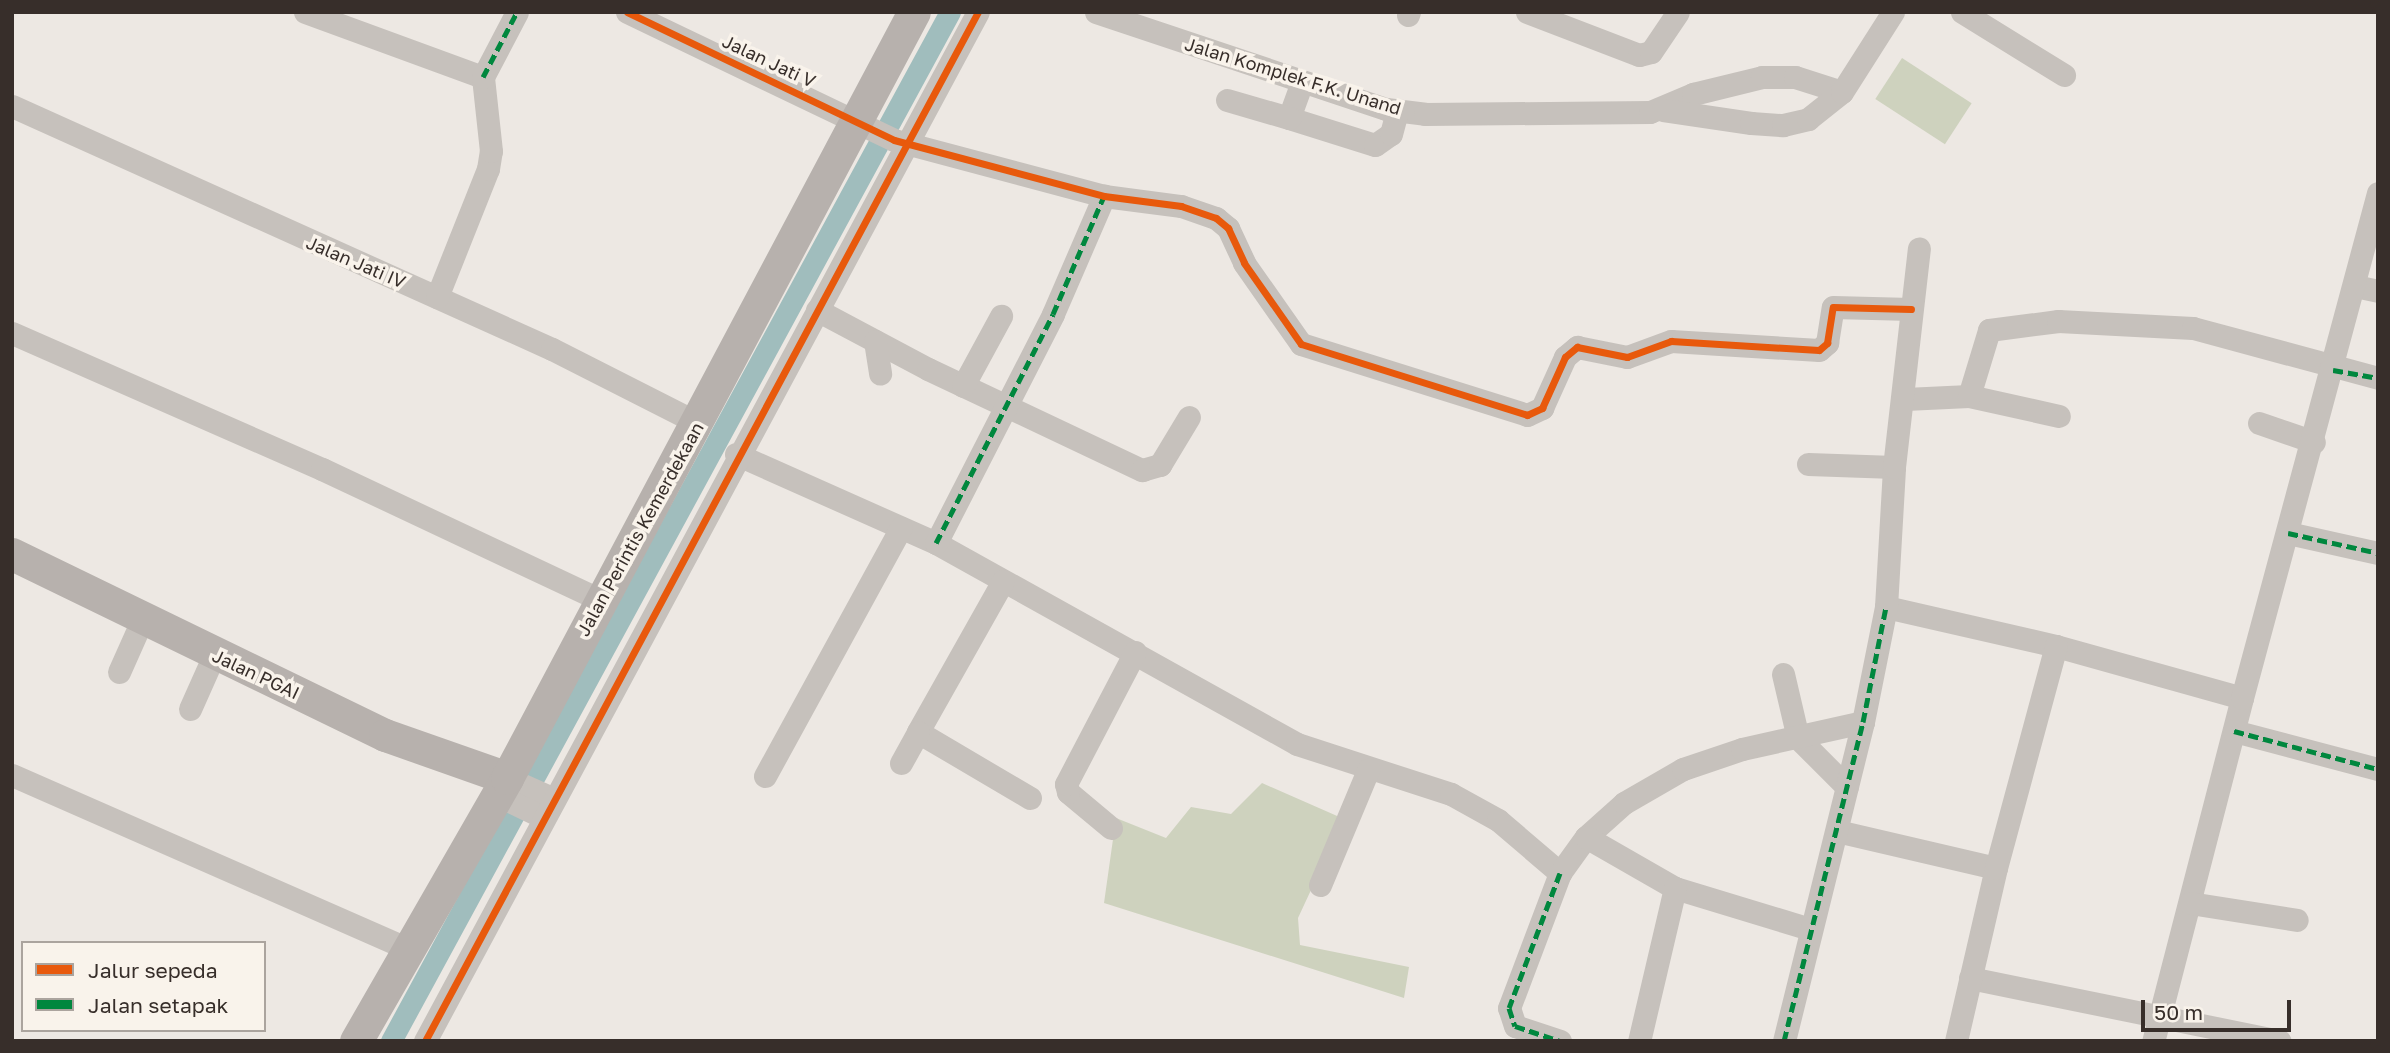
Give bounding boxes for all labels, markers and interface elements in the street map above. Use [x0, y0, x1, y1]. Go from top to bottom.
street label: Jalan Jati V [719, 30, 819, 92]
street label: Jalan Komplek F.K. Unand [1182, 33, 1404, 119]
street label: Jalan Jati IV [303, 231, 409, 293]
street label: Jalan Perintis Kemerdekaan [572, 418, 708, 640]
street label: Jalan PGAI [209, 644, 303, 704]
legend [21, 941, 266, 1032]
text: Jalur sepeda [88, 957, 218, 983]
scale bar [2145, 986, 2296, 1030]
text: Jalan setapak [88, 992, 229, 1018]
text: 50 m [2154, 999, 2203, 1025]

